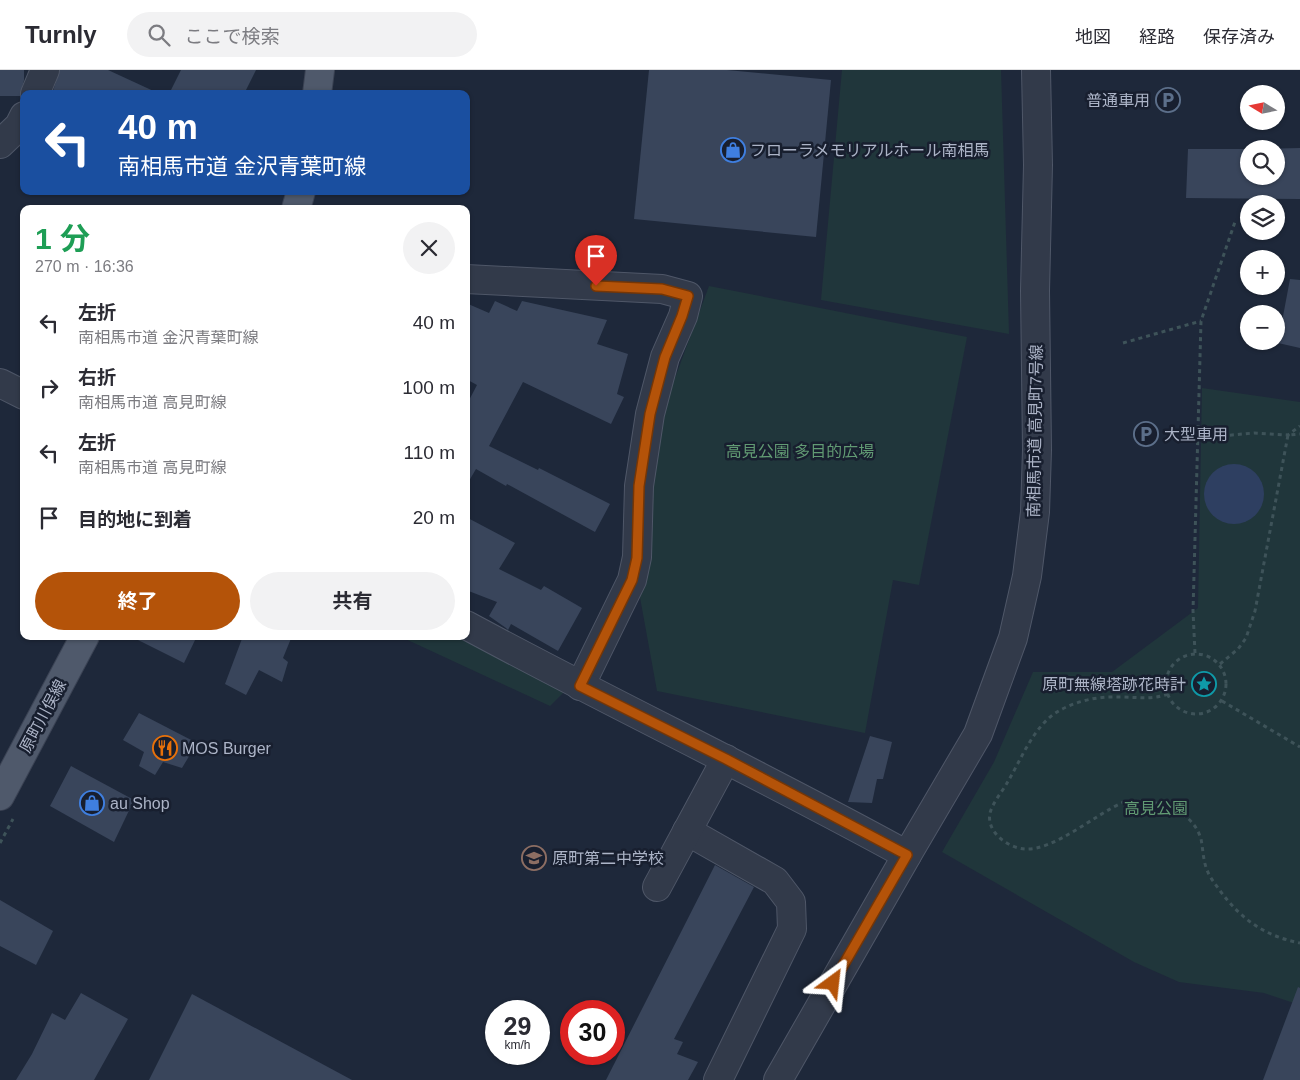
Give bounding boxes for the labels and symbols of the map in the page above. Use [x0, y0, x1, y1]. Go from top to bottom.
north arrow [1240, 85, 1285, 130]
parking icon: 普通車用 [1155, 87, 1181, 113]
place label: 普通車用 [1086, 92, 1150, 109]
shop icon: フローラメモリアルホール南相馬 [720, 137, 746, 163]
place label: フローラメモリアルホール南相馬 [750, 142, 989, 159]
pin [575, 235, 617, 286]
street label: 南相馬市道 高見町7号線 [1025, 344, 1045, 518]
parking icon: 大型車用 [1133, 421, 1159, 447]
place label: 大型車用 [1164, 426, 1228, 443]
park label: 高見公園 多目的広場 [726, 443, 874, 460]
place icon: 原町無線塔跡花時計 [1191, 671, 1217, 697]
place label: 原町無線塔跡花時計 [1042, 676, 1186, 693]
street label: 原町川俣線 [17, 677, 69, 755]
restaurant icon: MOS Burger [152, 735, 178, 761]
place label: MOS Burger [182, 740, 272, 757]
shop icon: au Shop [79, 790, 105, 816]
place label: au Shop [110, 795, 170, 812]
park label: 高見公園 [1124, 800, 1188, 817]
school or university icon: 原町第二中学校 [521, 845, 547, 871]
place label: 原町第二中学校 [552, 850, 664, 867]
position arrow [806, 956, 858, 1008]
speed limit sign: 30 [560, 1000, 625, 1065]

